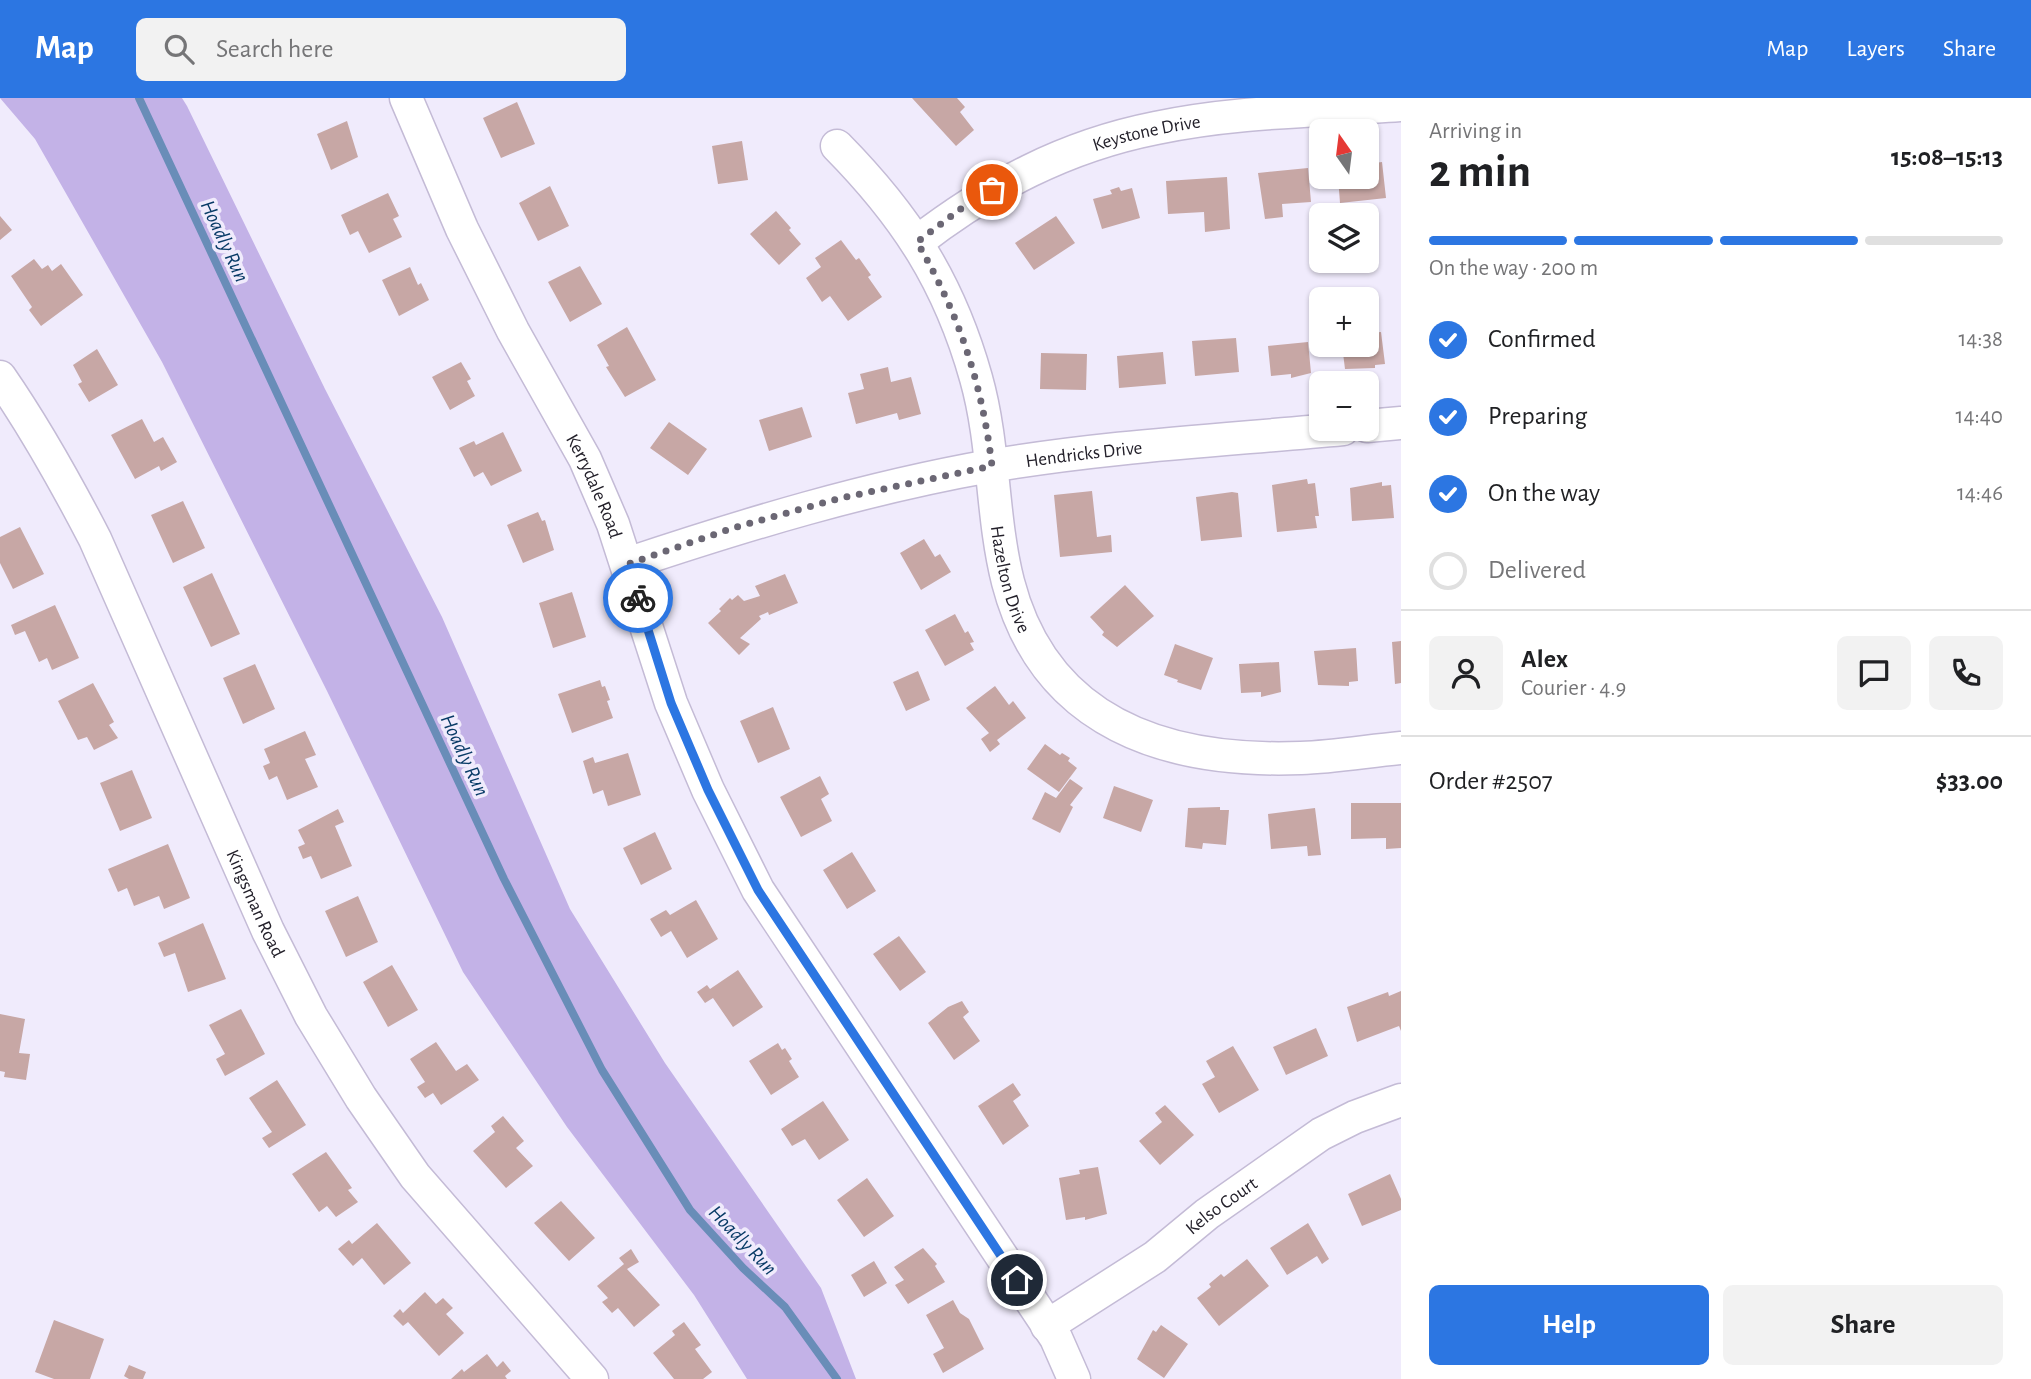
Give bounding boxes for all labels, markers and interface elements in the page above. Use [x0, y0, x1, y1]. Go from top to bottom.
search box [136, 18, 626, 81]
icon: search [160, 30, 198, 68]
text: Map [35, 32, 94, 65]
text: Search here [216, 36, 334, 62]
text: Map [1766, 37, 1808, 61]
text: Layers [1846, 37, 1905, 61]
text: Share [1943, 37, 1996, 61]
street label: Keystone Drive [1090, 112, 1202, 155]
north arrow [1309, 119, 1379, 189]
map controls [1309, 119, 1379, 441]
text: Arriving in [1429, 120, 1522, 143]
text: 15:08–15:13 [1891, 144, 2003, 170]
text: 2 min [1429, 149, 1531, 195]
pin [962, 160, 1022, 220]
icon: bag [973, 171, 1011, 209]
water label: Hoadly Run [196, 197, 253, 285]
button: layers [1309, 203, 1379, 273]
text: On the way · 200 m [1429, 257, 1598, 280]
button: + [1309, 287, 1379, 357]
icon: check [1429, 321, 1467, 359]
text: Confirmed [1488, 326, 1596, 352]
text: 14:38 [1958, 328, 2003, 351]
button: − [1309, 371, 1379, 441]
icon: check [1429, 398, 1467, 436]
text: Preparing [1488, 403, 1587, 429]
text: 14:40 [1956, 405, 2003, 428]
street label: Kerrydale Road [562, 431, 625, 541]
street label: Hendricks Drive [1024, 438, 1143, 471]
icon: check [1429, 475, 1467, 513]
text: On the way [1488, 480, 1600, 506]
text: 14:46 [1957, 482, 2003, 505]
street label: Hazelton Drive [987, 525, 1033, 636]
text: Delivered [1488, 557, 1586, 583]
courier [603, 563, 673, 633]
icon: bike [619, 579, 657, 617]
button: person [1429, 636, 1503, 710]
button: chat [1837, 636, 1911, 710]
button: phone [1929, 636, 2003, 710]
text: Alex [1521, 646, 1568, 672]
text: Courier · 4.9 [1521, 677, 1626, 700]
water label: Hoadly Run [436, 711, 493, 799]
text: Order #2507 [1429, 768, 1553, 794]
text: $33.00 [1936, 768, 2003, 794]
street label: Kingsman Road [222, 847, 288, 961]
street label: Kelso Court [1182, 1174, 1261, 1239]
water label: Hoadly Run [705, 1202, 781, 1279]
pin [987, 1250, 1047, 1310]
icon: home [998, 1261, 1036, 1299]
button: Help [1429, 1285, 1709, 1365]
button: Share [1723, 1285, 2003, 1365]

